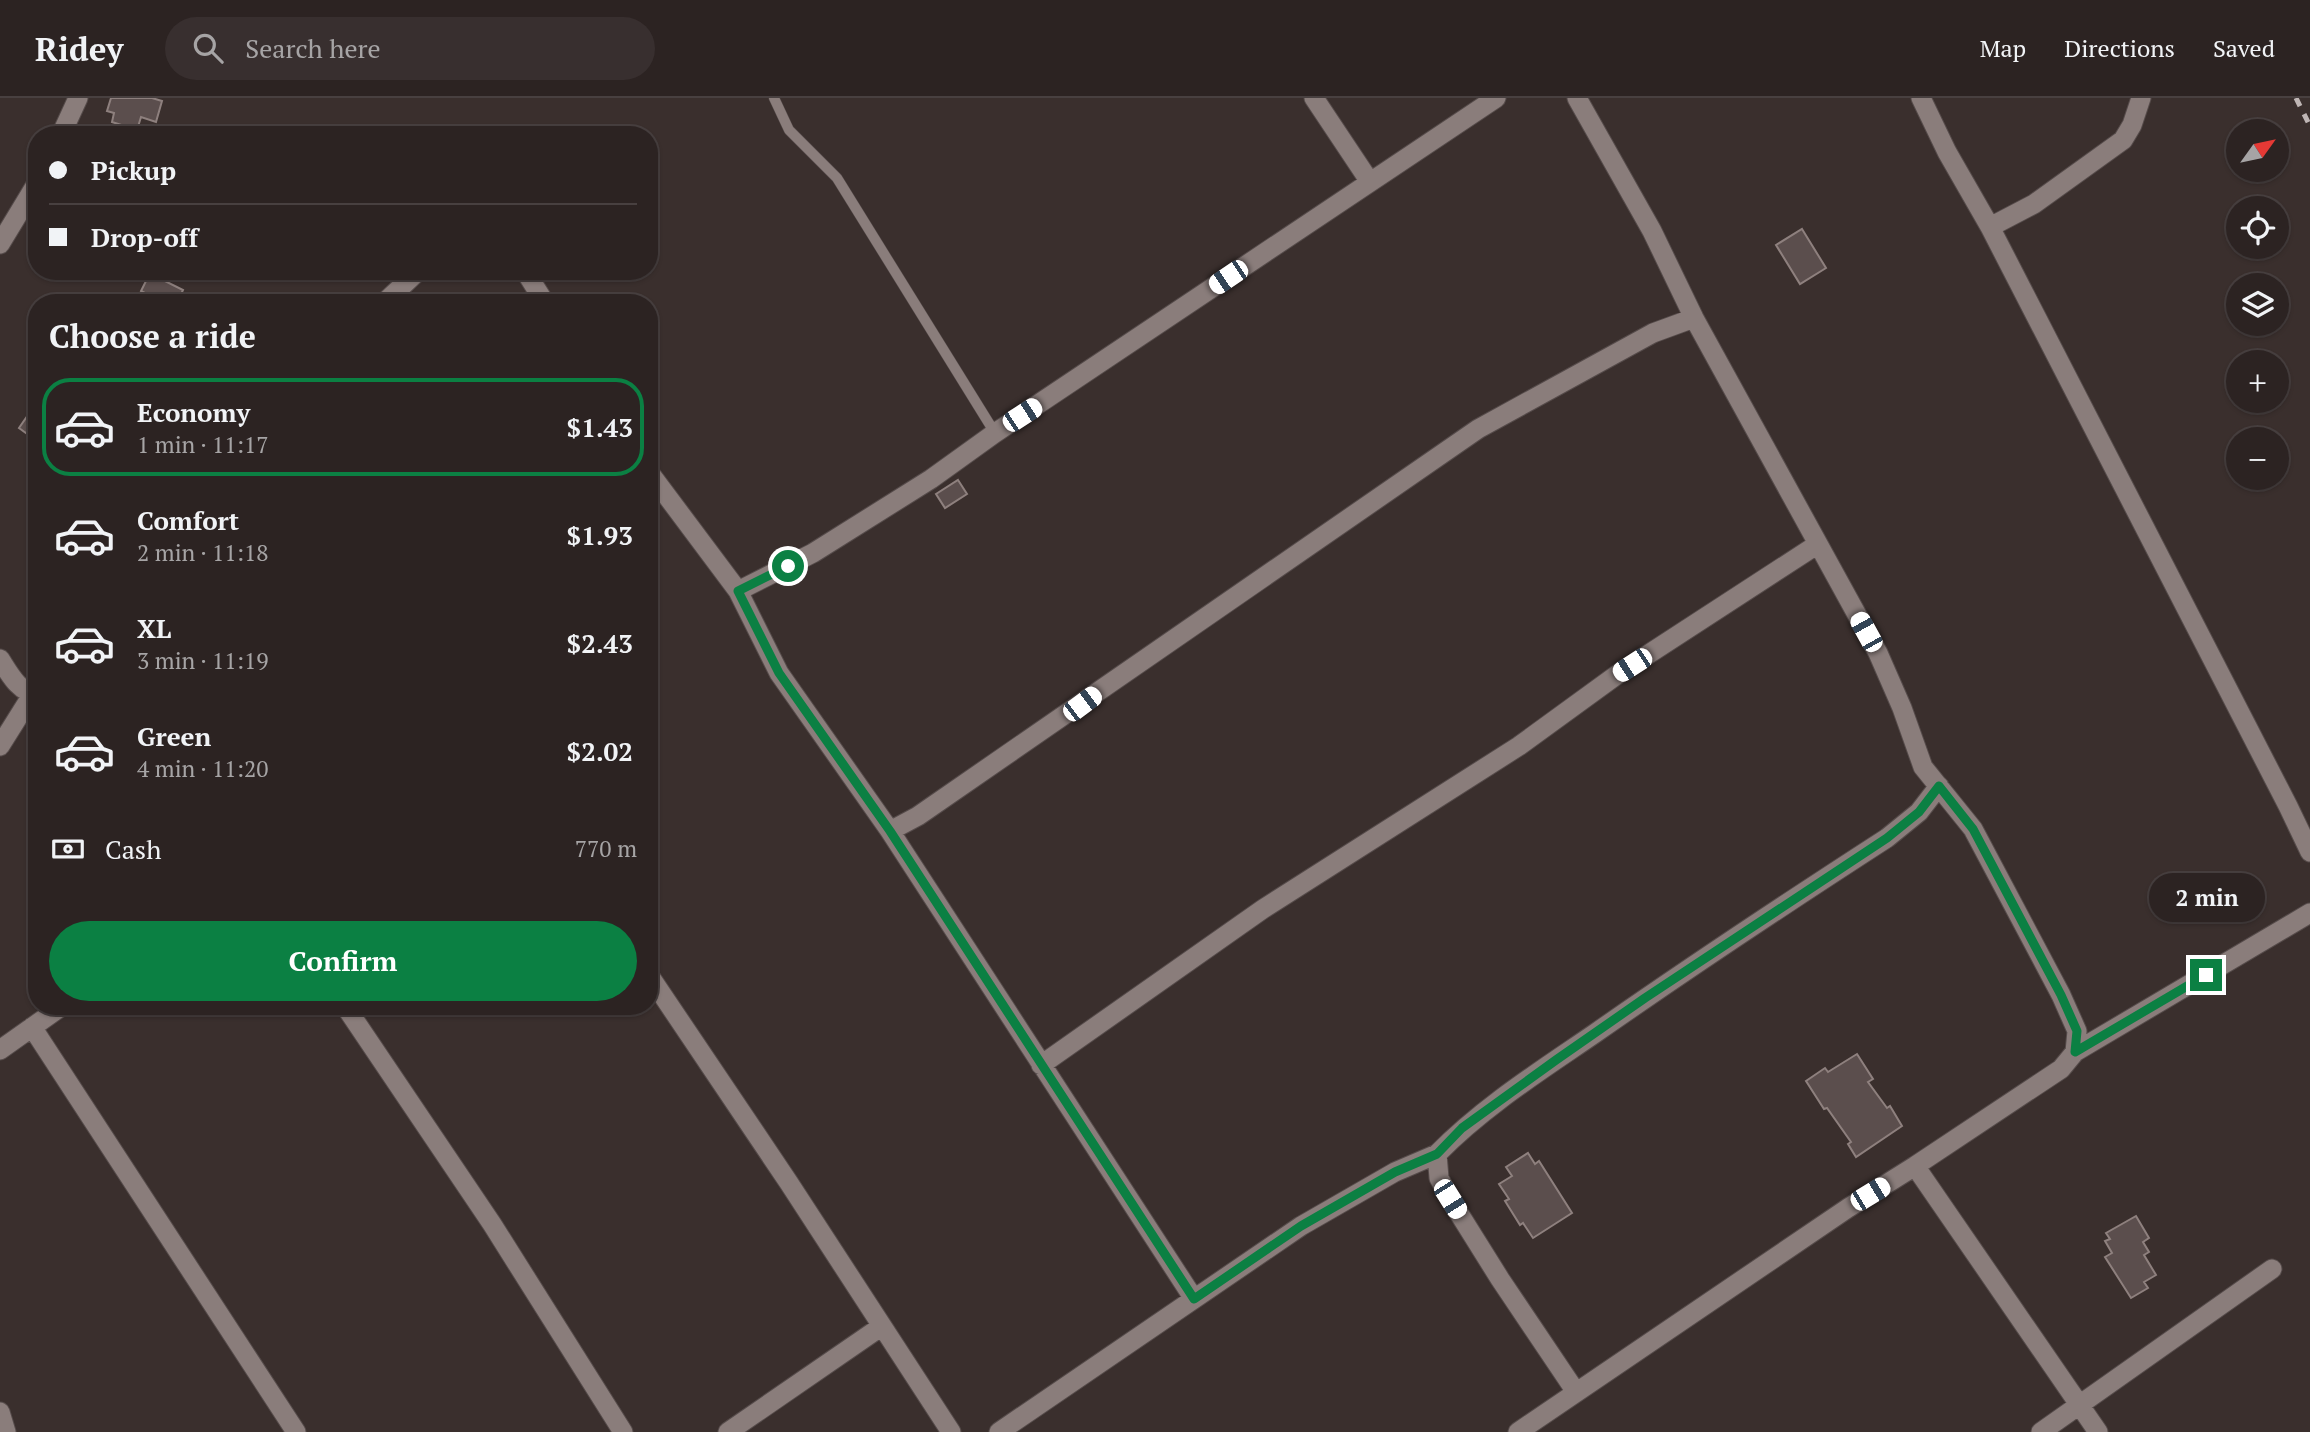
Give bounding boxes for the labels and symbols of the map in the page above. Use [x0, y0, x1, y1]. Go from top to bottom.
north arrow [2226, 119, 2289, 182]
car [1205, 257, 1252, 297]
car [999, 395, 1046, 435]
route start [772, 550, 804, 582]
car [1847, 609, 1886, 655]
car [1609, 645, 1656, 685]
car [1059, 683, 1106, 725]
callout: 2 min [2148, 874, 2264, 922]
route end [2190, 959, 2222, 991]
car [1847, 1174, 1894, 1214]
car [1430, 1176, 1471, 1222]

